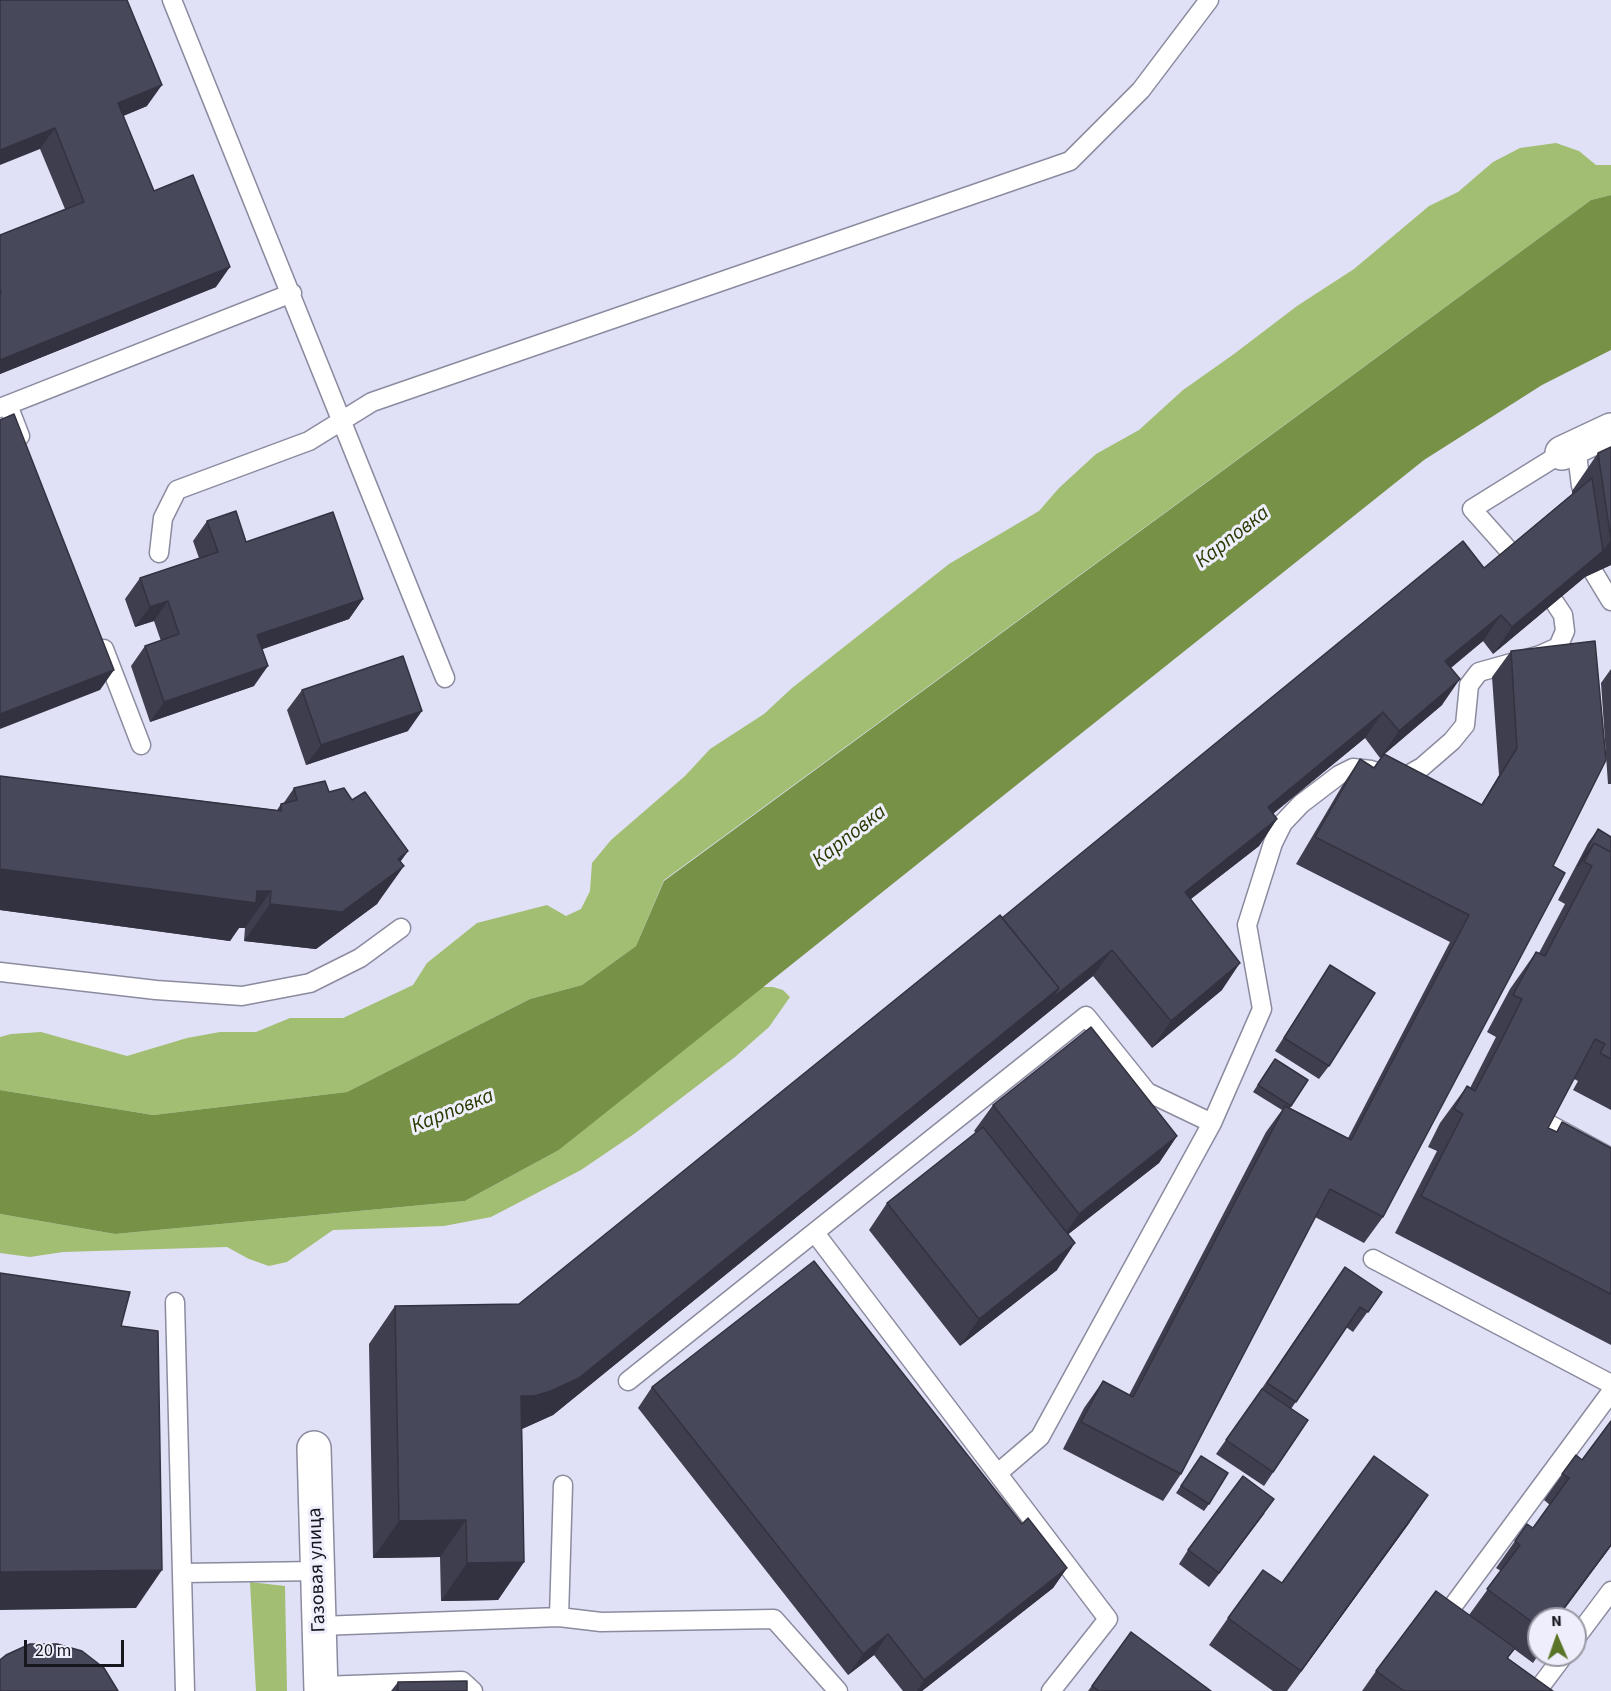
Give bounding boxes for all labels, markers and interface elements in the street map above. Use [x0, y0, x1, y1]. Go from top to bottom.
water label: Карповка [1191, 501, 1275, 575]
water label: Карповка [808, 800, 892, 874]
water label: Карповка [408, 1084, 498, 1140]
street label: Газовая улица [304, 1507, 332, 1633]
north arrow [1527, 1607, 1587, 1667]
text: N [1551, 1610, 1562, 1632]
scale bar [27, 1628, 128, 1666]
text: 20 m [35, 1638, 71, 1663]

